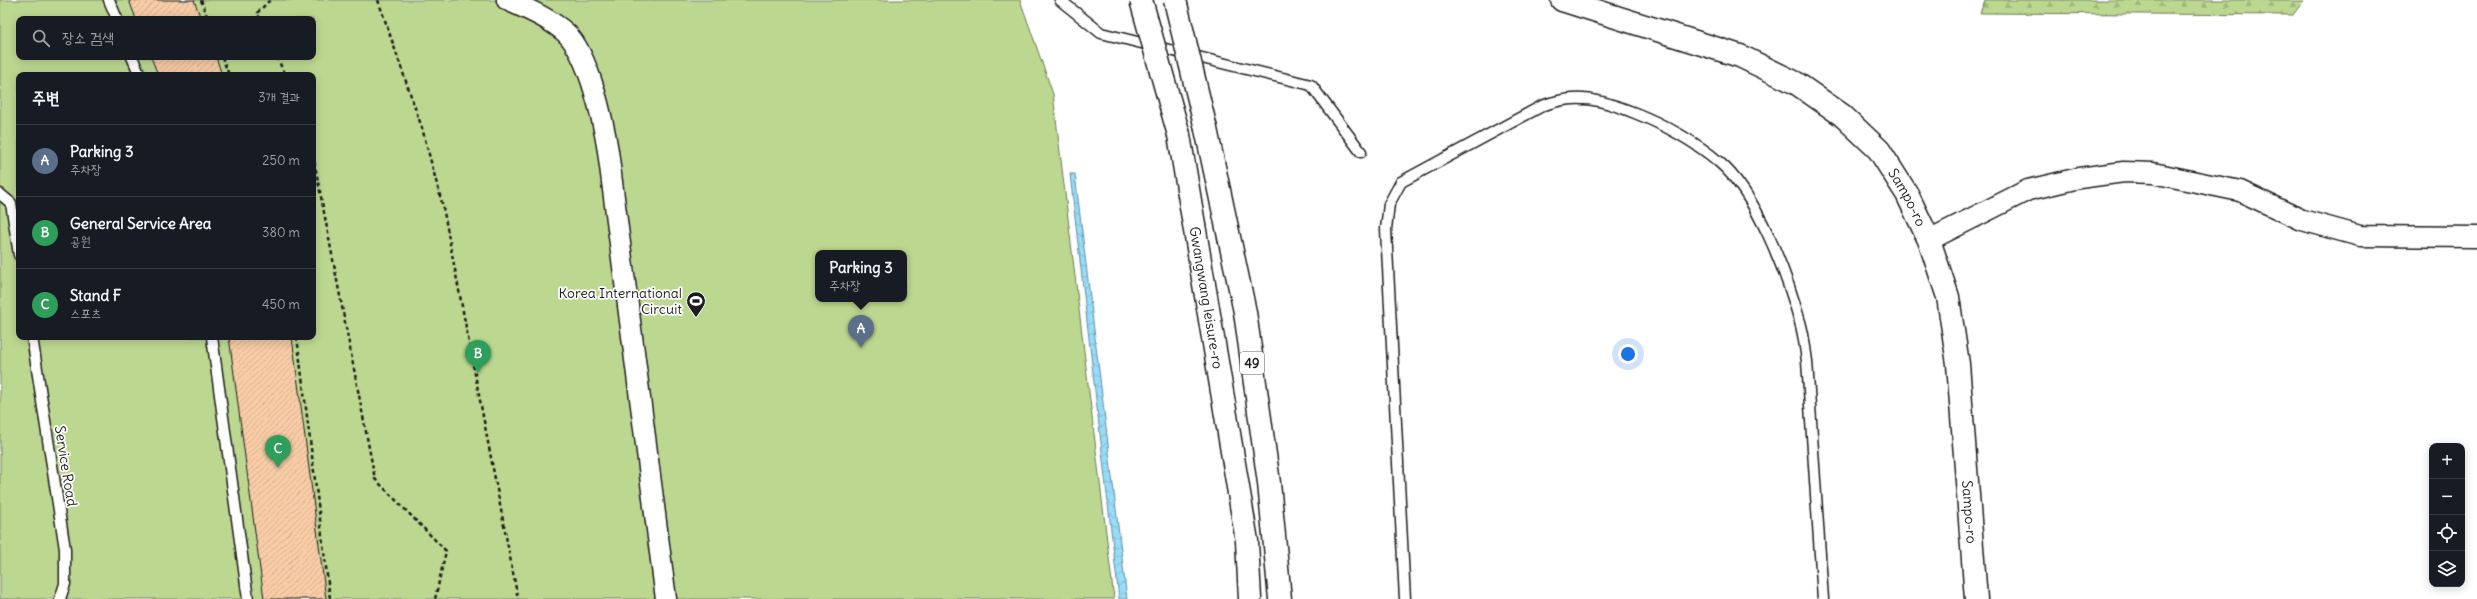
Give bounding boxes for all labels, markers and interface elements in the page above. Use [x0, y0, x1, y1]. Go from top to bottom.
search box [16, 16, 316, 60]
icon: search [30, 27, 52, 49]
text: 장소 검색 [62, 28, 114, 47]
text: 주변 [32, 87, 59, 109]
text: 3개 결과 [258, 89, 300, 106]
text: Parking 3 [70, 142, 134, 161]
text: A [41, 152, 49, 169]
text: 250 m [262, 152, 300, 169]
text: 주차장 [70, 161, 101, 178]
street label: Sampo-ro [1884, 165, 1930, 229]
text: General Service Area [70, 214, 211, 233]
text: B [41, 224, 49, 241]
text: 380 m [262, 224, 300, 241]
street label: Gwangwang leisure-ro [1185, 225, 1227, 370]
text: 공원 [70, 233, 91, 250]
popup [815, 250, 907, 302]
text: Parking 3 [829, 258, 893, 277]
text: 주차장 [829, 277, 861, 294]
place label: Korea International Circuit [559, 284, 682, 318]
text: Stand F [70, 286, 121, 305]
sports icon: Korea International Circuit [685, 290, 707, 318]
text: C [41, 296, 49, 313]
text: 450 m [262, 296, 300, 313]
text: 스포츠 [70, 305, 101, 322]
pin: A [848, 315, 874, 348]
pin: B [465, 340, 491, 373]
your location [1618, 344, 1638, 364]
road number: 49 [1240, 352, 1264, 374]
street label: Service Road [51, 424, 81, 508]
pin: C [265, 435, 291, 468]
map controls [2429, 443, 2465, 587]
button: + [2429, 443, 2465, 479]
button: − [2429, 479, 2465, 515]
street label: Sampo-ro [1958, 480, 1981, 544]
button: locate [2429, 515, 2465, 551]
button: layers [2429, 551, 2465, 587]

